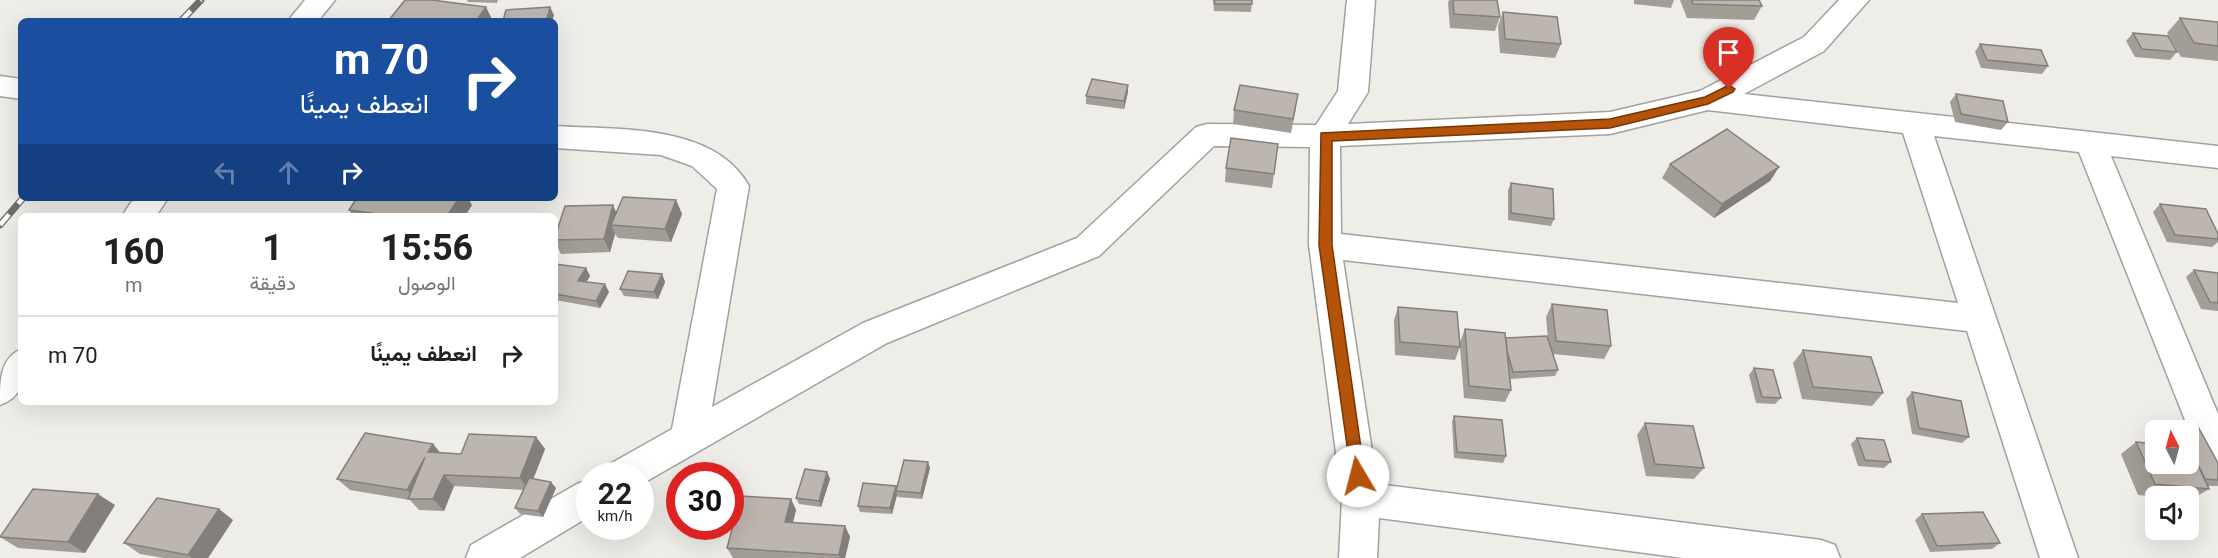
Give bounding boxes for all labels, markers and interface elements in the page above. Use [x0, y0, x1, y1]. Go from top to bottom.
pin [1703, 27, 1754, 89]
text: 70 m [334, 35, 429, 84]
icon: arrive [1712, 36, 1745, 69]
icon: right [450, 42, 528, 120]
text: انعطف يمينًا [300, 88, 429, 120]
icon: left [209, 156, 242, 189]
icon: ahead [272, 156, 305, 189]
icon: right [335, 156, 368, 189]
text: 1 [262, 227, 283, 269]
text: 15:56 [381, 227, 473, 269]
text: 160 [103, 231, 165, 273]
text: دقيقة [249, 271, 296, 295]
text: الوصول [398, 271, 456, 295]
text: m [125, 273, 143, 297]
icon: right [495, 339, 528, 372]
text: انعطف يمينًا [370, 341, 477, 366]
text: 70 m [48, 343, 98, 368]
north arrow [2145, 420, 2199, 474]
map controls [2145, 420, 2199, 540]
position arrow [1326, 444, 1390, 508]
speed limit sign: 30 [666, 462, 744, 540]
text: 22 [598, 476, 632, 511]
button: sound [2145, 486, 2199, 540]
text: km/h [597, 507, 633, 525]

